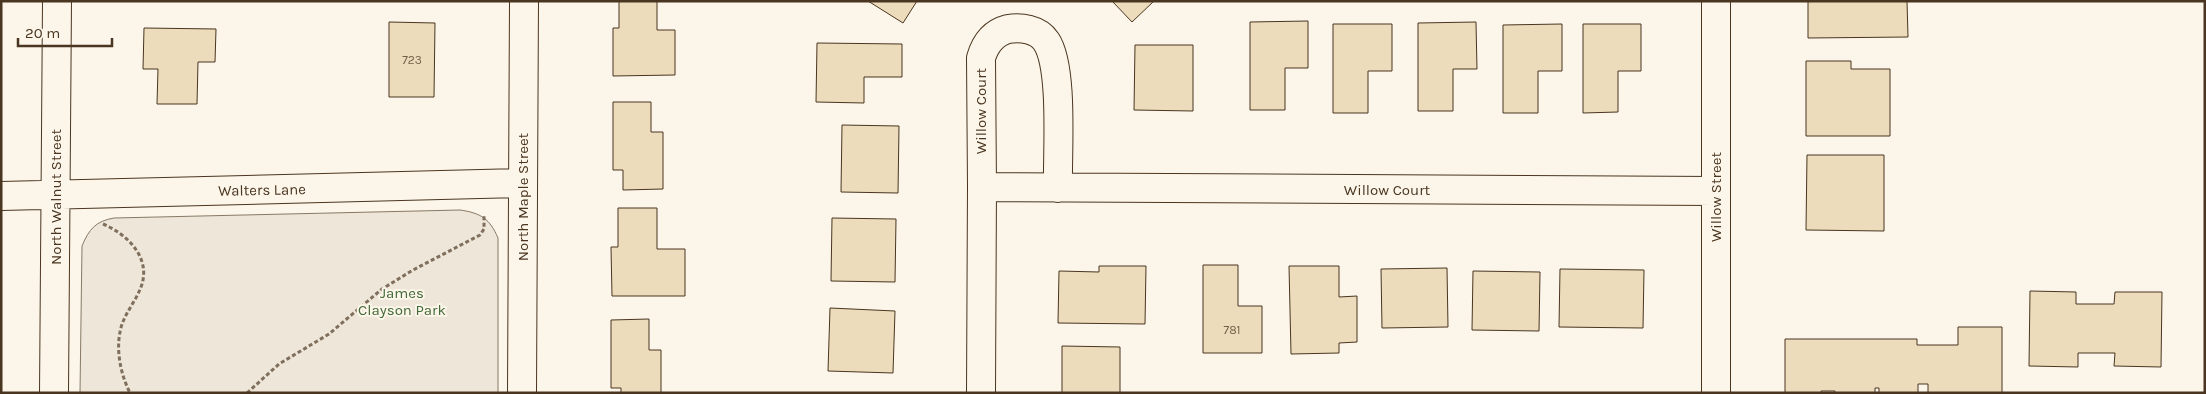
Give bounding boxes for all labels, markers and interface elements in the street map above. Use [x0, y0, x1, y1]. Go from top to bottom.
scale bar [18, 15, 111, 47]
text: 20 m [25, 24, 60, 42]
house number: 723 [402, 53, 422, 67]
street label: Willow Court [972, 67, 990, 154]
street label: North Walnut Street [47, 129, 65, 265]
street label: North Maple Street [514, 132, 532, 261]
street label: Willow Street [1707, 152, 1725, 242]
street label: Walters Lane [218, 180, 306, 200]
street label: Willow Court [1344, 181, 1431, 199]
park label: James Clayson Park [358, 284, 446, 319]
house number: 781 [1224, 323, 1240, 337]

